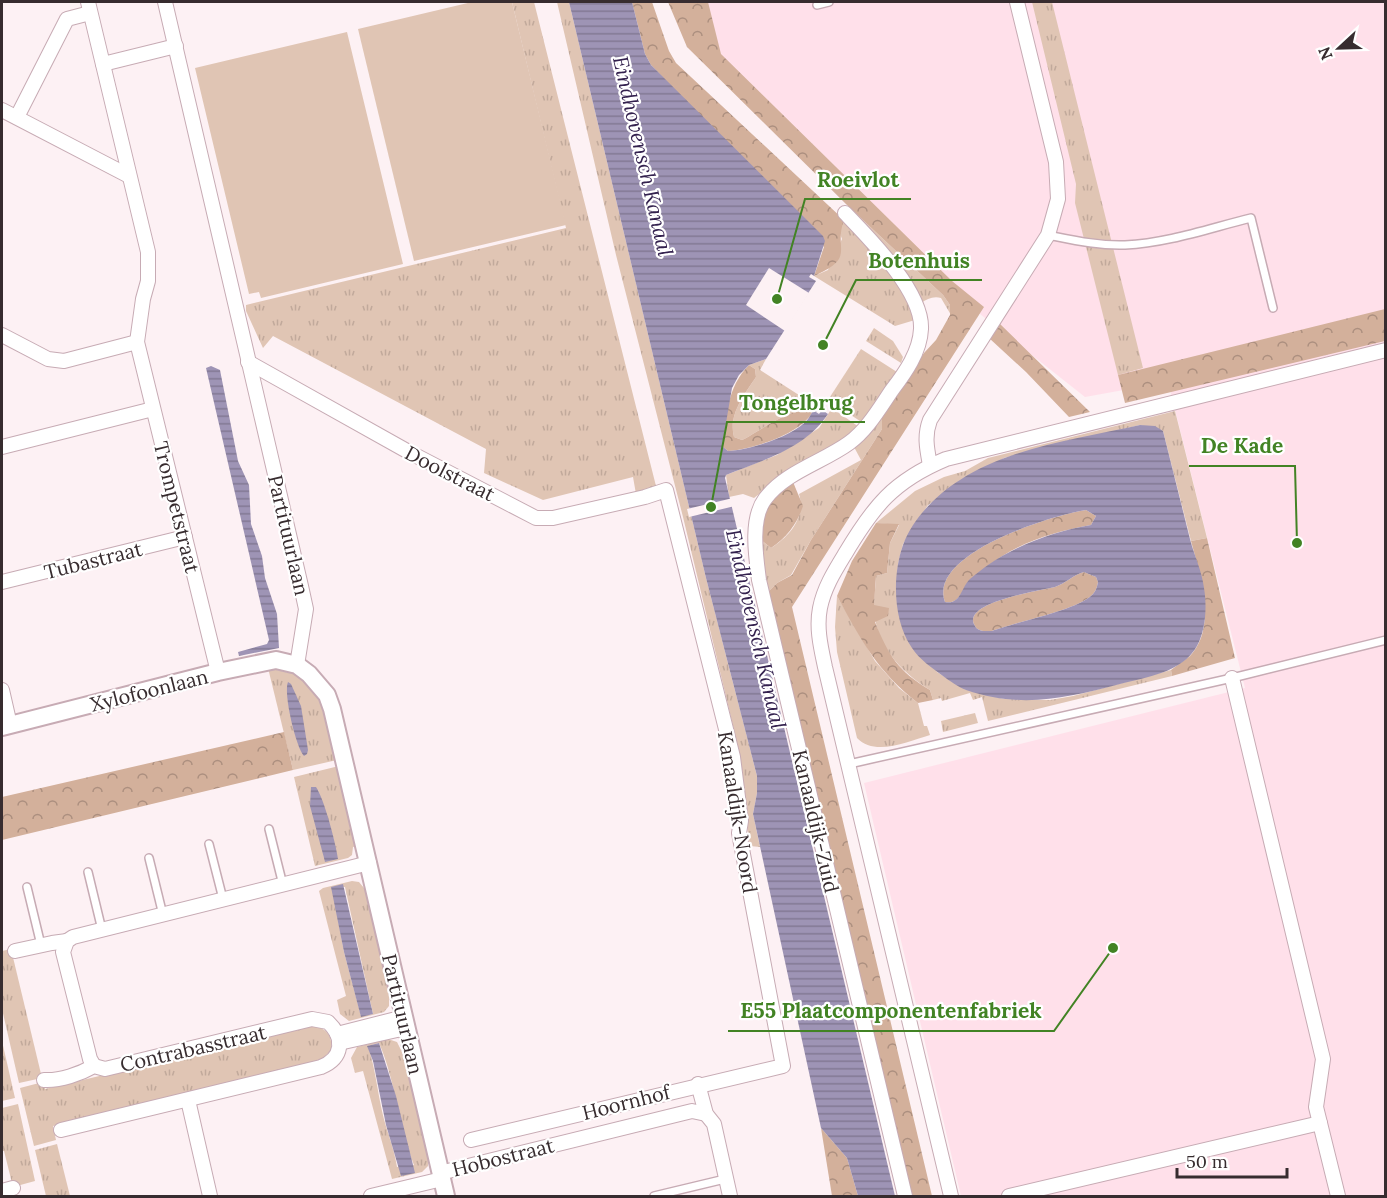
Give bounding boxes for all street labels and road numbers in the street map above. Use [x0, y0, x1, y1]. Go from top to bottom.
street label: Trompetstraat [149, 439, 205, 576]
street label: Doolstraat [401, 440, 499, 506]
street label: Partituurlaan [263, 472, 315, 598]
street label: Tubastraat [41, 536, 145, 584]
street label: Xylofoonlaan [88, 663, 210, 717]
street label: Kanaaldijk-Noord [713, 729, 763, 895]
street label: Kanaaldijk-Zuid [787, 747, 845, 895]
street label: Partituurlaan [377, 951, 429, 1077]
street label: Contrabasstraat [117, 1019, 269, 1077]
street label: Hoornhof [579, 1079, 674, 1125]
street label: Hobostraat [450, 1132, 557, 1182]

